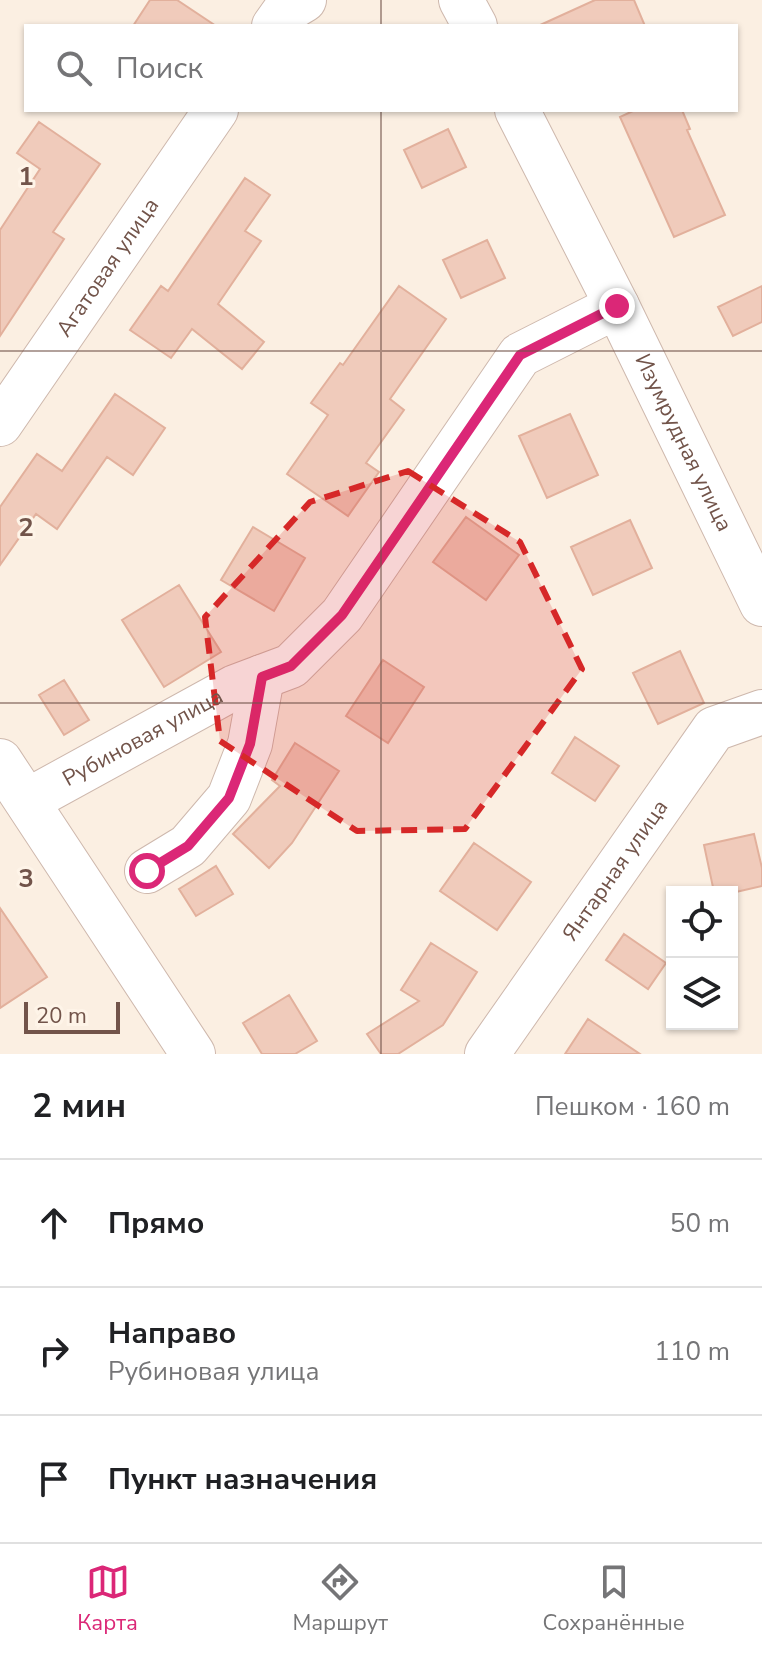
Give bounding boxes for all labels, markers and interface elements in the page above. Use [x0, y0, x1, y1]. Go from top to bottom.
search box [24, 24, 738, 112]
icon: search [52, 46, 96, 90]
text: Поиск [116, 48, 203, 89]
text: 1 [18, 159, 34, 194]
street label: Агатовая улица [49, 192, 166, 343]
route end [599, 288, 635, 324]
street label: Изумрудная улица [628, 349, 739, 536]
text: 2 [18, 510, 34, 545]
street label: Рубиновая улица [57, 681, 228, 794]
street label: Янтарная улица [555, 794, 675, 947]
route start [129, 853, 165, 889]
text: 3 [18, 861, 34, 896]
map controls [666, 886, 738, 1030]
button: locate [666, 886, 738, 958]
button: layers [666, 958, 738, 1030]
scale bar [24, 998, 120, 1034]
text: 20 m [36, 1001, 87, 1031]
text: 2 мин [32, 1083, 126, 1129]
text: Пешком · 160 m [535, 1089, 730, 1124]
icon: ahead [32, 1201, 76, 1245]
text: Прямо [108, 1203, 205, 1244]
text: 50 m [670, 1206, 730, 1241]
text: Направо [108, 1313, 236, 1354]
icon: right [32, 1329, 76, 1373]
text: 110 m [654, 1334, 730, 1369]
text: Рубиновая улица [108, 1354, 319, 1389]
icon: arrive [32, 1457, 76, 1501]
text: Пункт назначения [108, 1459, 377, 1500]
tab: Карта [77, 1560, 138, 1638]
tab: Маршрут [292, 1560, 388, 1638]
tab: Сохранённые [543, 1560, 685, 1638]

